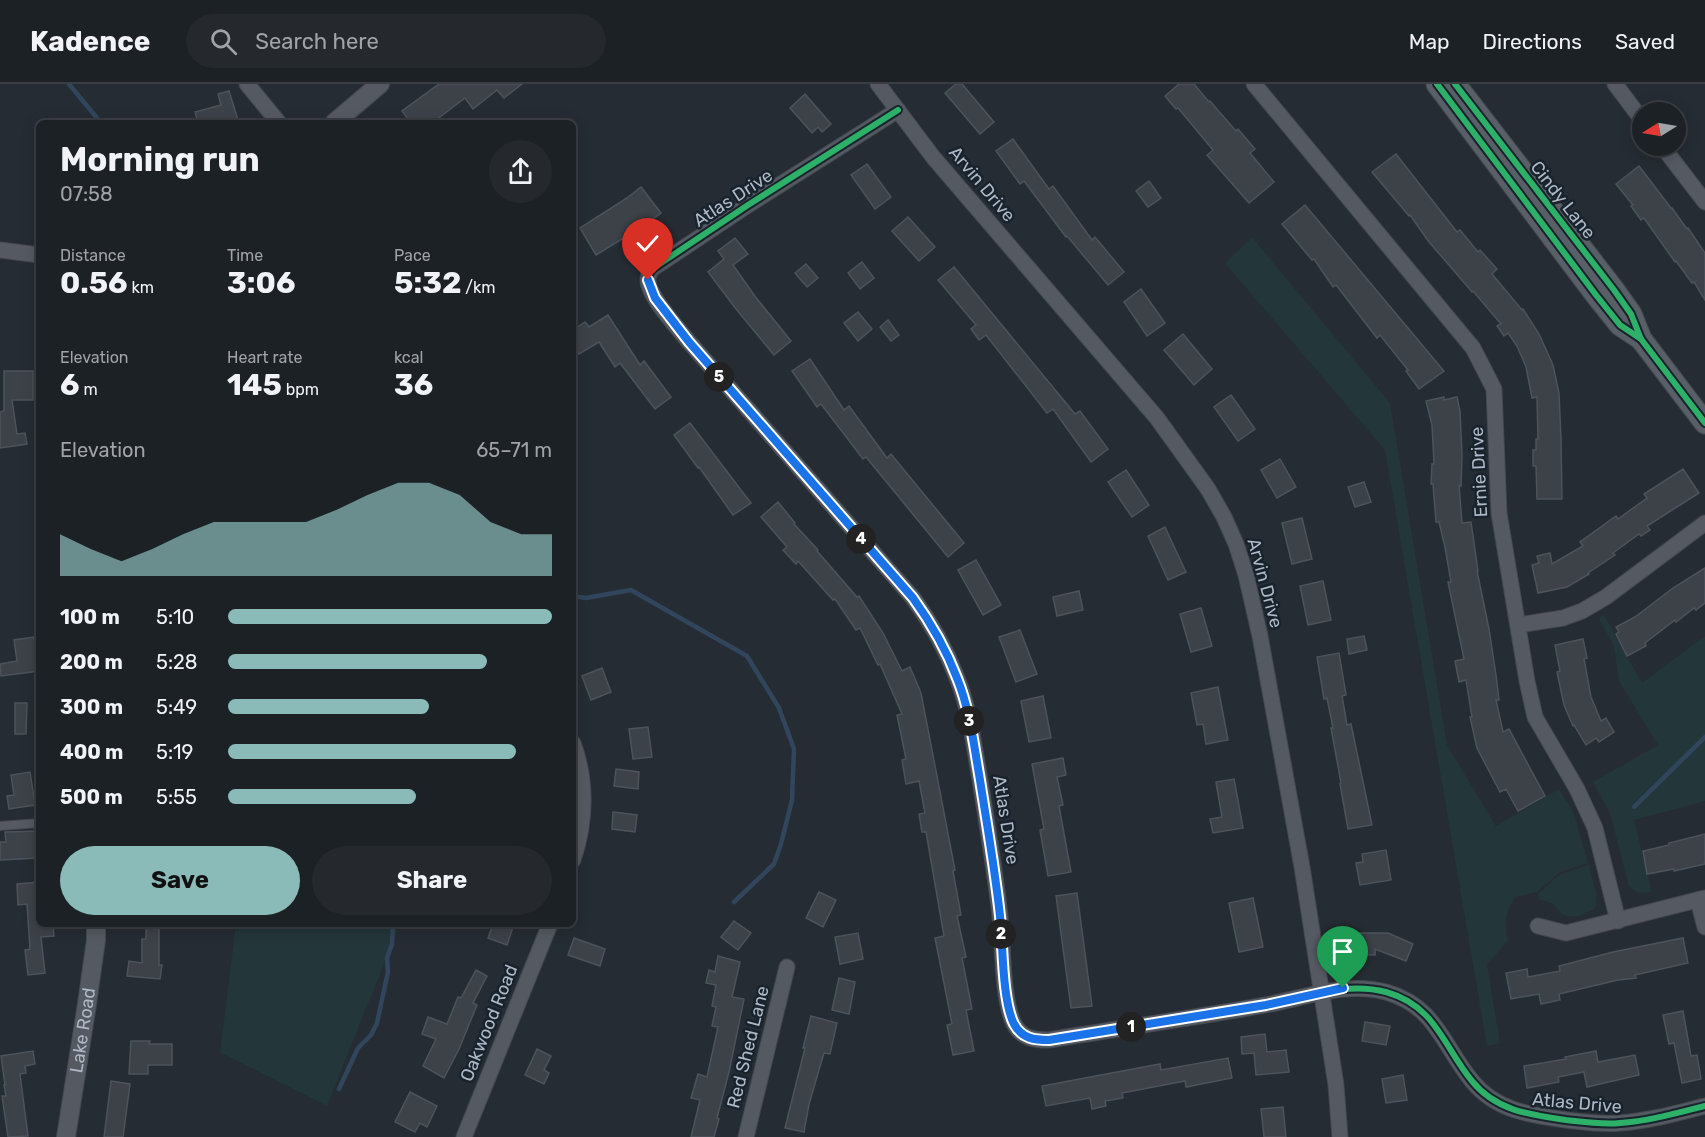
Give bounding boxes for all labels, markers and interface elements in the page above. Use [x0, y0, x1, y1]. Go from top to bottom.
search box [186, 14, 606, 68]
text: Kadence [30, 25, 150, 58]
icon: search [207, 25, 240, 58]
text: Search here [255, 28, 379, 55]
text: Map [1409, 29, 1450, 54]
text: Directions [1483, 29, 1582, 54]
text: Saved [1615, 29, 1675, 54]
north arrow [1632, 102, 1686, 156]
map controls [1632, 102, 1686, 156]
text: Morning run [60, 140, 260, 179]
button: share [489, 140, 552, 203]
street label: Arvin Drive [944, 142, 1020, 226]
street label: Cindy Lane [1526, 157, 1600, 243]
street label: Atlas Drive [689, 164, 777, 232]
text: 07:58 [60, 182, 113, 206]
pin [622, 218, 673, 280]
icon: check [631, 227, 664, 260]
text: Distance [60, 246, 126, 265]
text: Time [227, 246, 263, 265]
text: Pace [394, 246, 431, 265]
text: 0.56 [60, 265, 128, 301]
text: 3:06 [227, 265, 295, 301]
text: 5:32 [394, 265, 461, 301]
text: km [128, 278, 154, 297]
text: /km [461, 278, 496, 297]
text: Elevation [60, 348, 129, 367]
text: Heart rate [227, 348, 302, 367]
text: kcal [394, 348, 423, 367]
pin: 5 [704, 362, 734, 392]
text: 6 [60, 367, 80, 403]
text: 145 [227, 367, 282, 403]
text: 36 [394, 367, 433, 403]
text: 5 [714, 367, 724, 386]
text: m [80, 380, 98, 399]
text: bpm [282, 380, 319, 399]
street label: Ernie Drive [1466, 426, 1492, 518]
text: Elevation [60, 438, 146, 462]
text: 65–71 m [476, 438, 552, 462]
pin: 4 [846, 524, 876, 554]
text: 4 [856, 529, 866, 548]
street label: Arvin Drive [1242, 536, 1288, 630]
text: 100 m [60, 605, 120, 629]
text: 5:10 [156, 605, 194, 629]
text: 200 m [60, 650, 123, 674]
text: 5:28 [156, 650, 197, 674]
text: 300 m [60, 695, 123, 719]
text: 5:49 [156, 695, 197, 719]
pin: 3 [954, 706, 984, 736]
text: 3 [964, 711, 974, 730]
text: 400 m [60, 740, 123, 764]
text: 5:19 [156, 740, 193, 764]
street label: Atlas Drive [988, 774, 1024, 866]
text: 500 m [60, 785, 123, 809]
text: 5:55 [156, 785, 197, 809]
button: Save [60, 846, 300, 915]
button: Share [312, 846, 552, 915]
pin: 2 [986, 919, 1016, 949]
text: 2 [996, 924, 1006, 943]
pin [1317, 926, 1368, 988]
icon: arrive [1326, 935, 1359, 968]
street label: Oakwood Road [456, 961, 522, 1085]
street label: Red Shed Lane [722, 984, 774, 1110]
street label: Lake Road [65, 986, 100, 1075]
pin: 1 [1116, 1012, 1146, 1042]
text: 1 [1127, 1017, 1135, 1036]
street label: Atlas Drive [1531, 1088, 1623, 1118]

